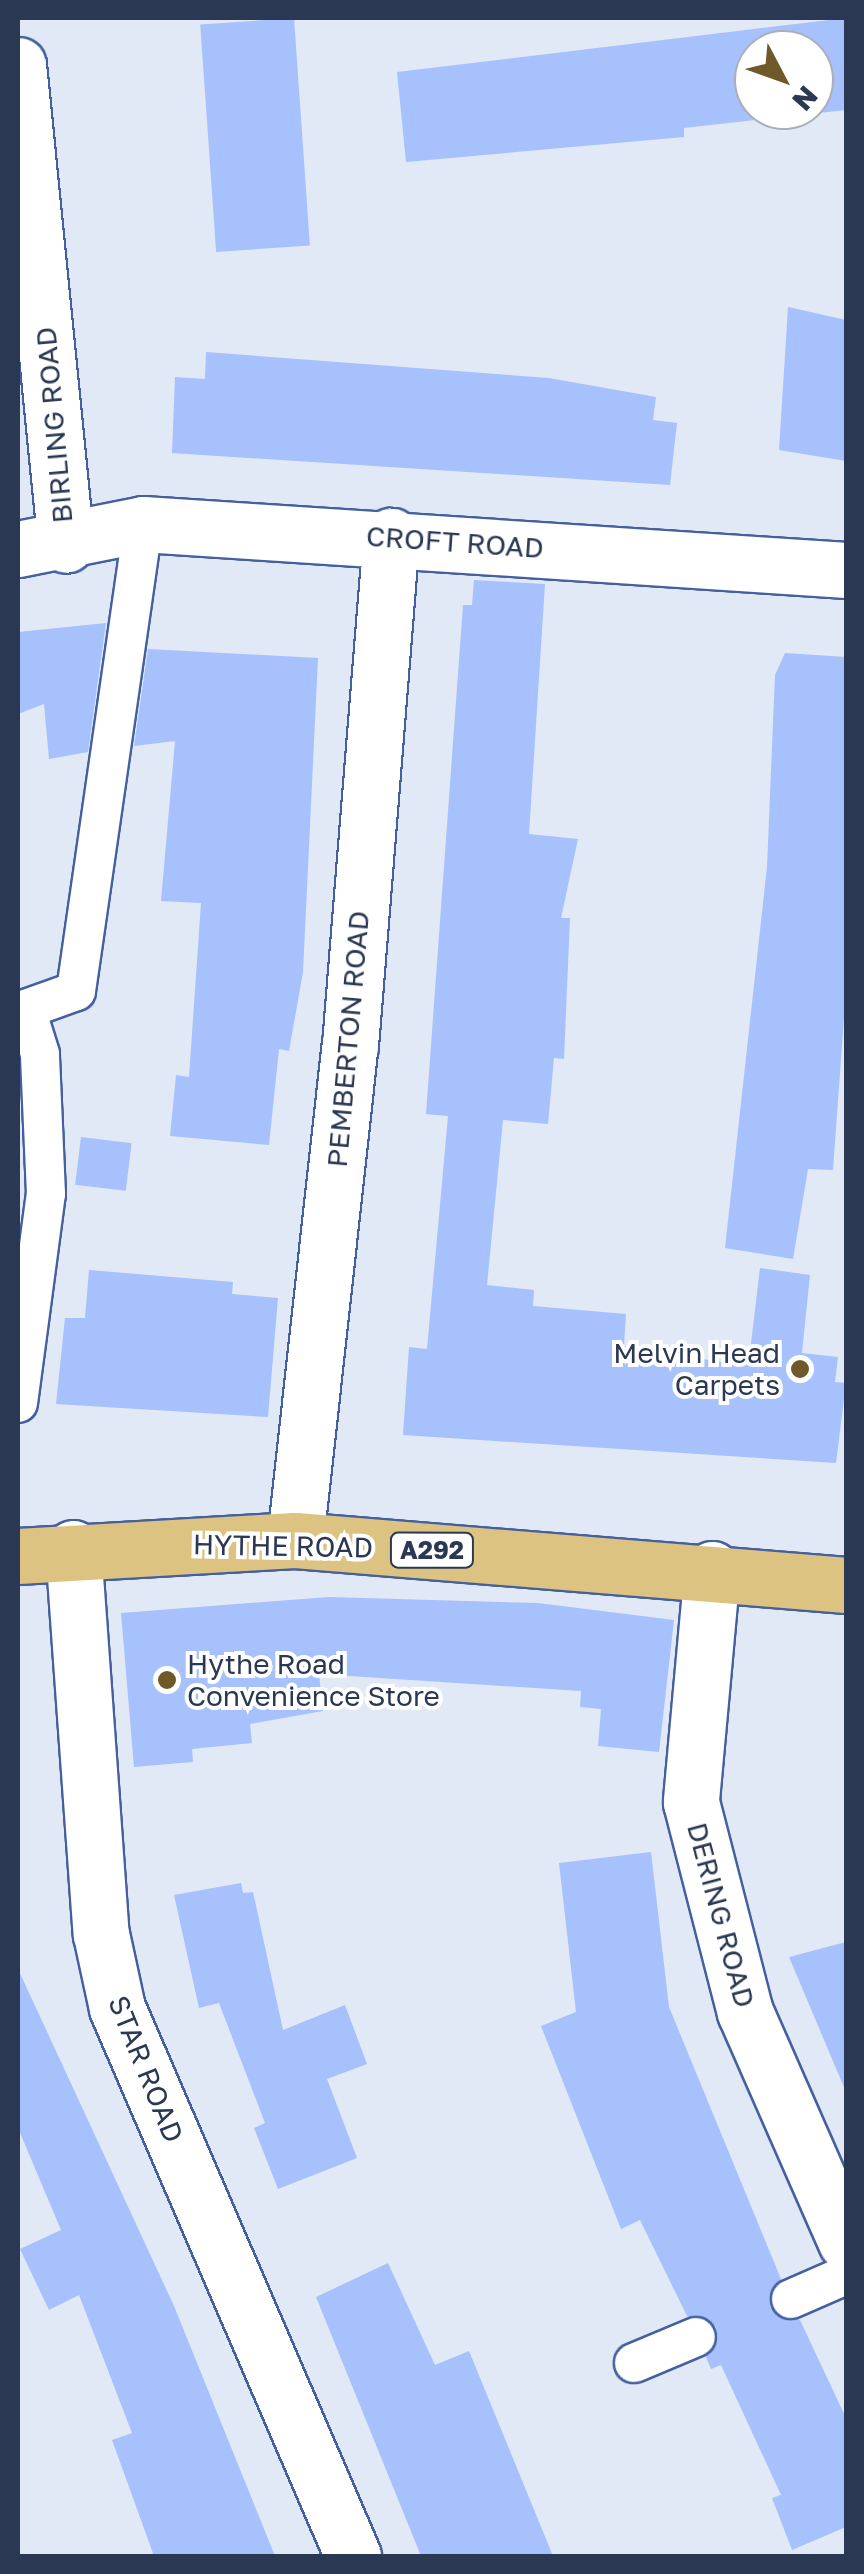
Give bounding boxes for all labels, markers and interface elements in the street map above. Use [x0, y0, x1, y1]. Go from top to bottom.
north arrow [734, 30, 834, 130]
text: N [786, 80, 825, 118]
street label: BIRLING ROAD [29, 325, 79, 525]
street label: CROFT ROAD [365, 519, 545, 565]
street label: PEMBERTON ROAD [320, 909, 376, 1169]
place label: Melvin Head Carpets [613, 1336, 780, 1402]
marker: Melvin Head Carpets [789, 1358, 811, 1380]
street label: HYTHE ROAD [193, 1528, 373, 1564]
road number: A292 [390, 1530, 474, 1570]
place label: Hythe Road Convenience Store [187, 1647, 440, 1713]
marker: Hythe Road Convenience Store [156, 1669, 178, 1691]
street label: DERING ROAD [680, 1819, 762, 2011]
street label: STAR ROAD [101, 1991, 191, 2147]

